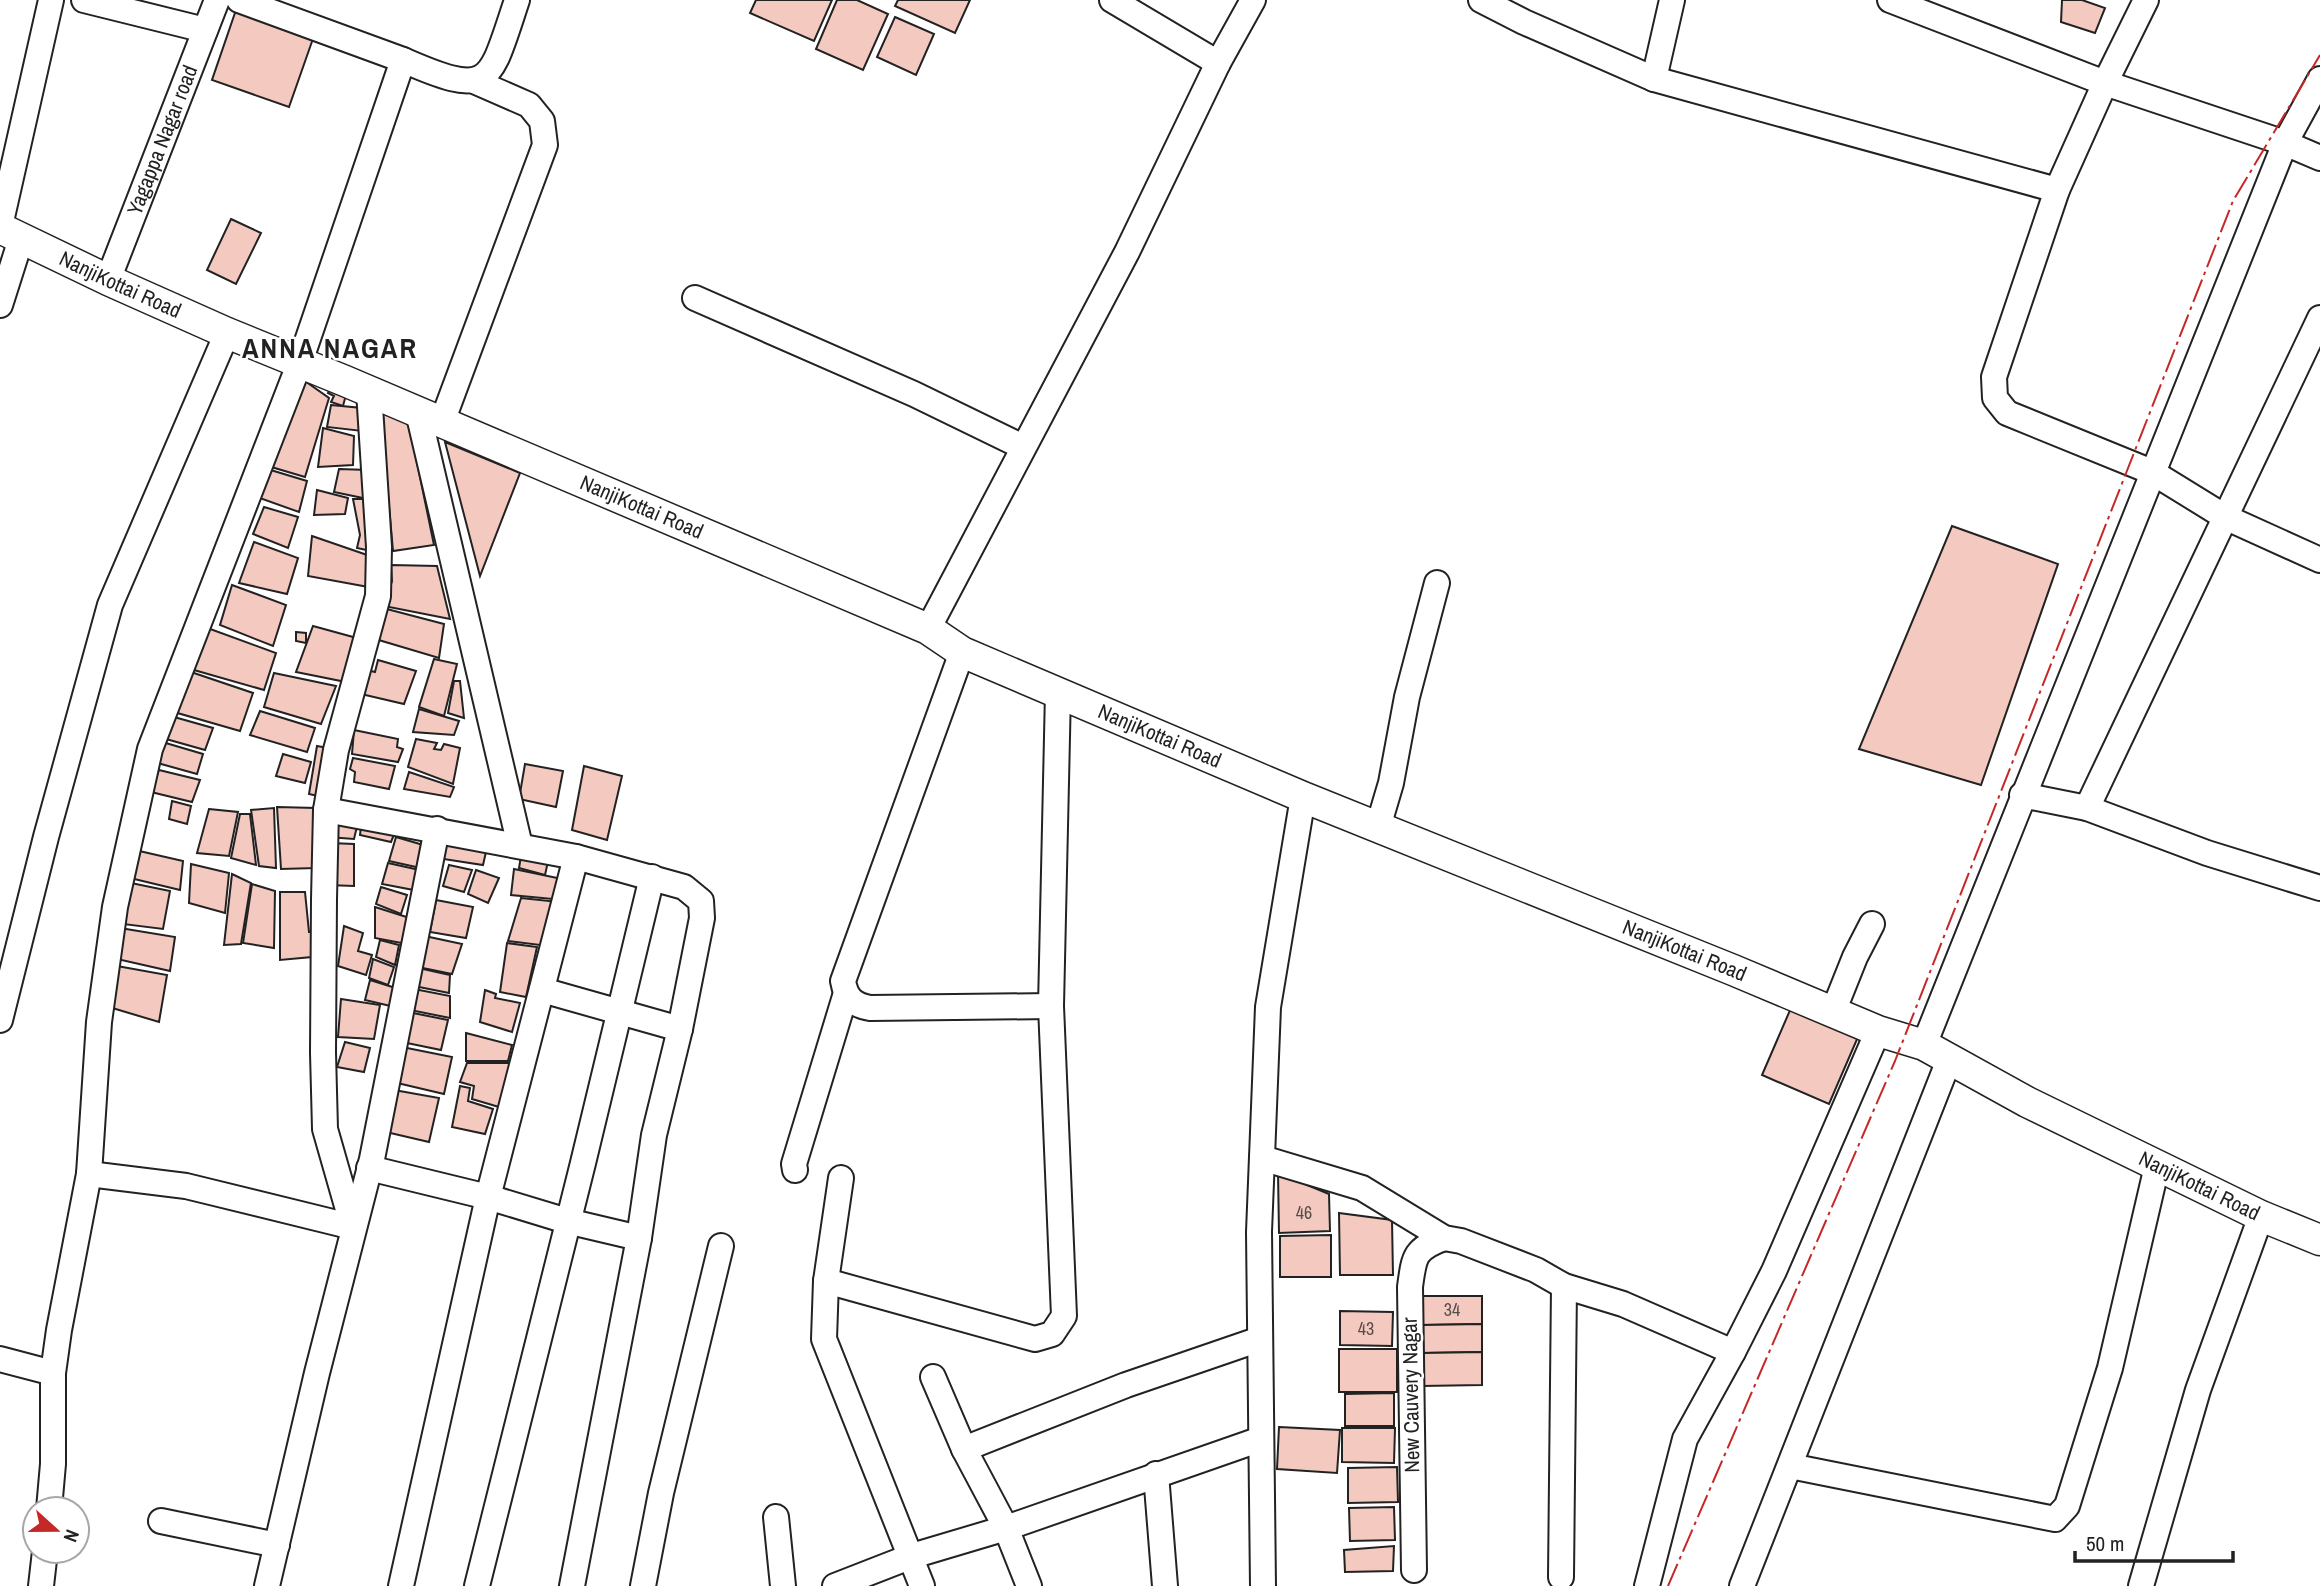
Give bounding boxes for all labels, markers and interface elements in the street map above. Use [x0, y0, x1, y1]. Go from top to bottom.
street label: Yagappa Nagar road [120, 61, 204, 219]
street label: NanjiKottai Road [55, 244, 186, 325]
district label: ANNA NAGAR [242, 329, 418, 367]
street label: NanjiKottai Road [576, 468, 708, 546]
street label: NanjiKottai Road [1094, 697, 1226, 775]
street label: NanjiKottai Road [1618, 912, 1751, 988]
street label: NanjiKottai Road [2134, 1144, 2265, 1227]
house number: 46 [1296, 1200, 1312, 1225]
house number: 34 [1444, 1297, 1460, 1322]
house number: 43 [1358, 1316, 1374, 1341]
street label: New Cauvery Nagar [1395, 1317, 1426, 1473]
north arrow [21, 1495, 91, 1565]
scale bar [2075, 1520, 2232, 1564]
text: N [58, 1526, 86, 1546]
text: 50 m [2086, 1529, 2124, 1558]

